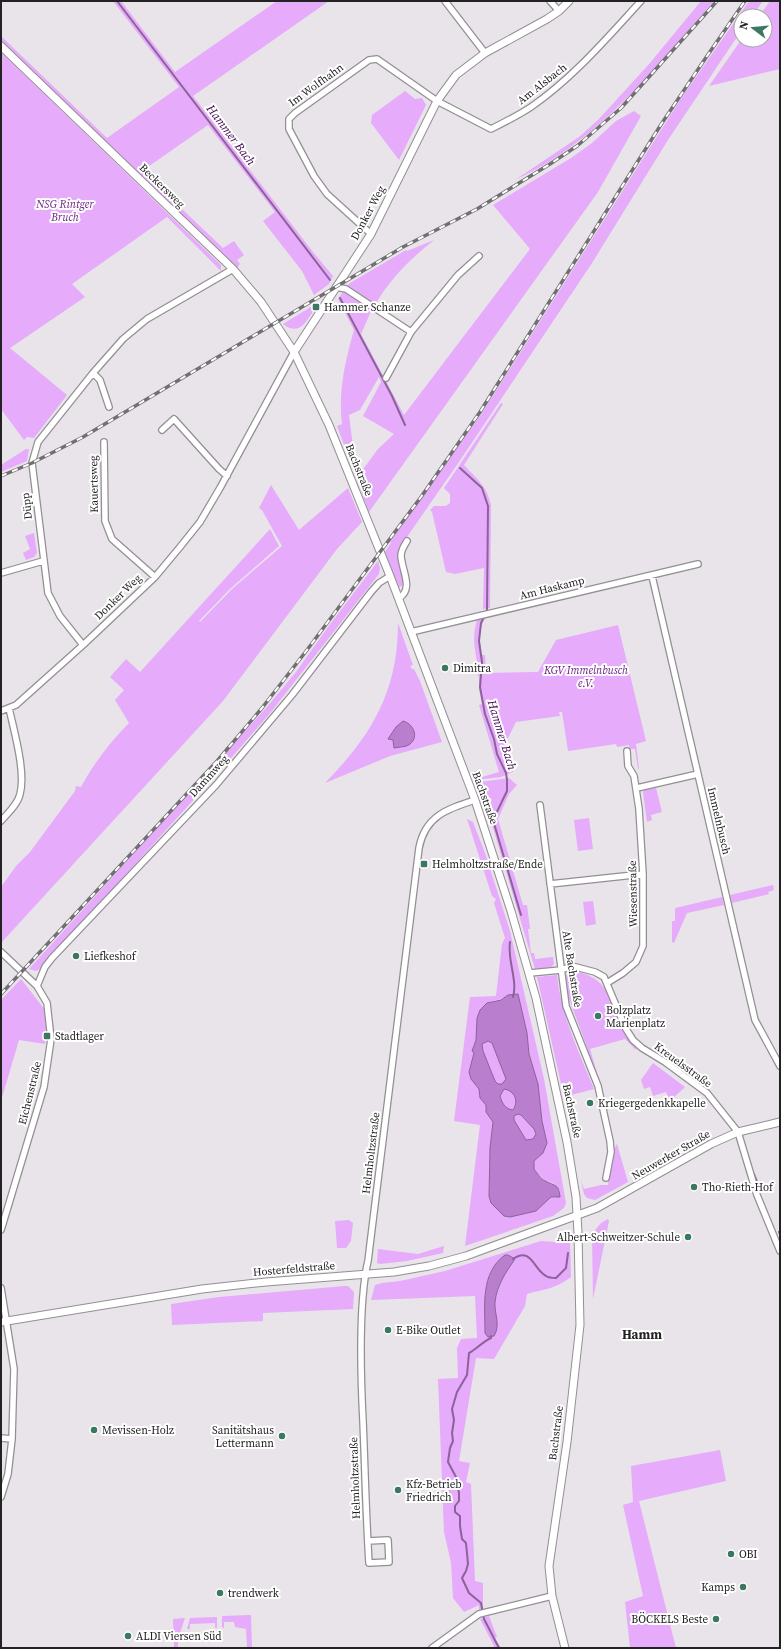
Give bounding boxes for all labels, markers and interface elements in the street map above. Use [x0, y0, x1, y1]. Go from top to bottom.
north arrow [733, 8, 773, 48]
text: N [736, 19, 752, 31]
street label: Im Wolfhahn [285, 60, 347, 110]
street label: Am Alsbach [514, 60, 570, 108]
water label: Hammer Bach [202, 101, 259, 169]
street label: Beckersweg [136, 160, 188, 212]
street label: Donker Weg [347, 183, 389, 243]
park label: NSG Rintger Bruch [35, 197, 94, 225]
place label: Hammer Schanze [324, 300, 411, 315]
marker: Hammer Schanze [311, 302, 321, 312]
street label: Bachstraße [342, 442, 376, 499]
street label: Kauertsweg [86, 455, 102, 513]
street label: Düpp [18, 492, 36, 520]
street label: Donker Weg [91, 571, 145, 623]
street label: Am Haskamp [518, 573, 586, 603]
place label: Dimitra [453, 661, 491, 676]
marker: Dimitra [440, 663, 450, 673]
park label: KGV Immelnbusch e.V. [543, 663, 628, 691]
water label: Hammer Bach [483, 697, 520, 772]
street label: Dammweg [186, 751, 232, 800]
street label: Bachstraße [469, 770, 502, 827]
street label: Immelnbusch [704, 786, 734, 856]
place label: Helmholtzstraße/Ende [432, 857, 543, 872]
marker: Helmholtzstraße/Ende [419, 859, 429, 869]
street label: Wiesenstraße [625, 860, 641, 928]
street label: Alte Bachstraße [559, 930, 586, 1009]
place label: Liefkeshof [84, 949, 137, 964]
marker: Liefkeshof [71, 951, 81, 961]
place label: Bolzplatz Marienplatz [606, 1003, 665, 1031]
marker: Bolzplatz Marienplatz [593, 1011, 603, 1021]
place label: Stadtlager [55, 1029, 104, 1044]
marker: Stadtlager [42, 1031, 52, 1041]
street label: Kreuelsstraße [651, 1039, 715, 1091]
street label: Eichenstraße [15, 1059, 45, 1126]
street label: Bachstraße [559, 1083, 585, 1140]
place label: Kriegergedenkkapelle [598, 1096, 706, 1111]
marker: Kriegergedenkkapelle [585, 1098, 595, 1108]
street label: Helmholtzstraße [359, 1111, 383, 1195]
street label: Neuwerker Straße [629, 1126, 713, 1184]
place label: Tho-Rieth-Hof [702, 1180, 774, 1195]
marker: Tho-Rieth-Hof [689, 1182, 699, 1192]
place label: Albert-Schweitzer-Schule [557, 1230, 680, 1245]
marker: Albert-Schweitzer-Schule [683, 1232, 693, 1242]
street label: Hosterfeldstraße [252, 1258, 336, 1280]
place label: E-Bike Outlet [396, 1323, 461, 1338]
marker: E-Bike Outlet [383, 1325, 393, 1335]
district label: Hamm [622, 1326, 662, 1343]
street label: Bachstraße [545, 1404, 567, 1461]
place label: Mevissen-Holz [102, 1423, 174, 1438]
place label: Sanitätshaus Lettermann [212, 1423, 274, 1451]
marker: Mevissen-Holz [89, 1425, 99, 1435]
marker: Sanitätshaus Lettermann [277, 1431, 287, 1441]
street label: Helmholtzstraße [346, 1436, 364, 1519]
place label: Kfz-Betrieb Friedrich [406, 1477, 462, 1505]
marker: Kfz-Betrieb Friedrich [393, 1485, 403, 1495]
place label: OBI [739, 1547, 757, 1562]
marker: OBI [726, 1549, 736, 1559]
place label: Kamps [701, 1580, 735, 1595]
marker: Kamps [738, 1582, 748, 1592]
place label: trendwerk [228, 1586, 280, 1601]
marker: trendwerk [215, 1588, 225, 1598]
place label: BÖCKELS Beste [631, 1611, 708, 1627]
marker: BÖCKELS Beste [711, 1614, 721, 1624]
place label: ALDI Viersen Süd [136, 1629, 222, 1644]
marker: ALDI Viersen Süd [123, 1631, 133, 1641]

